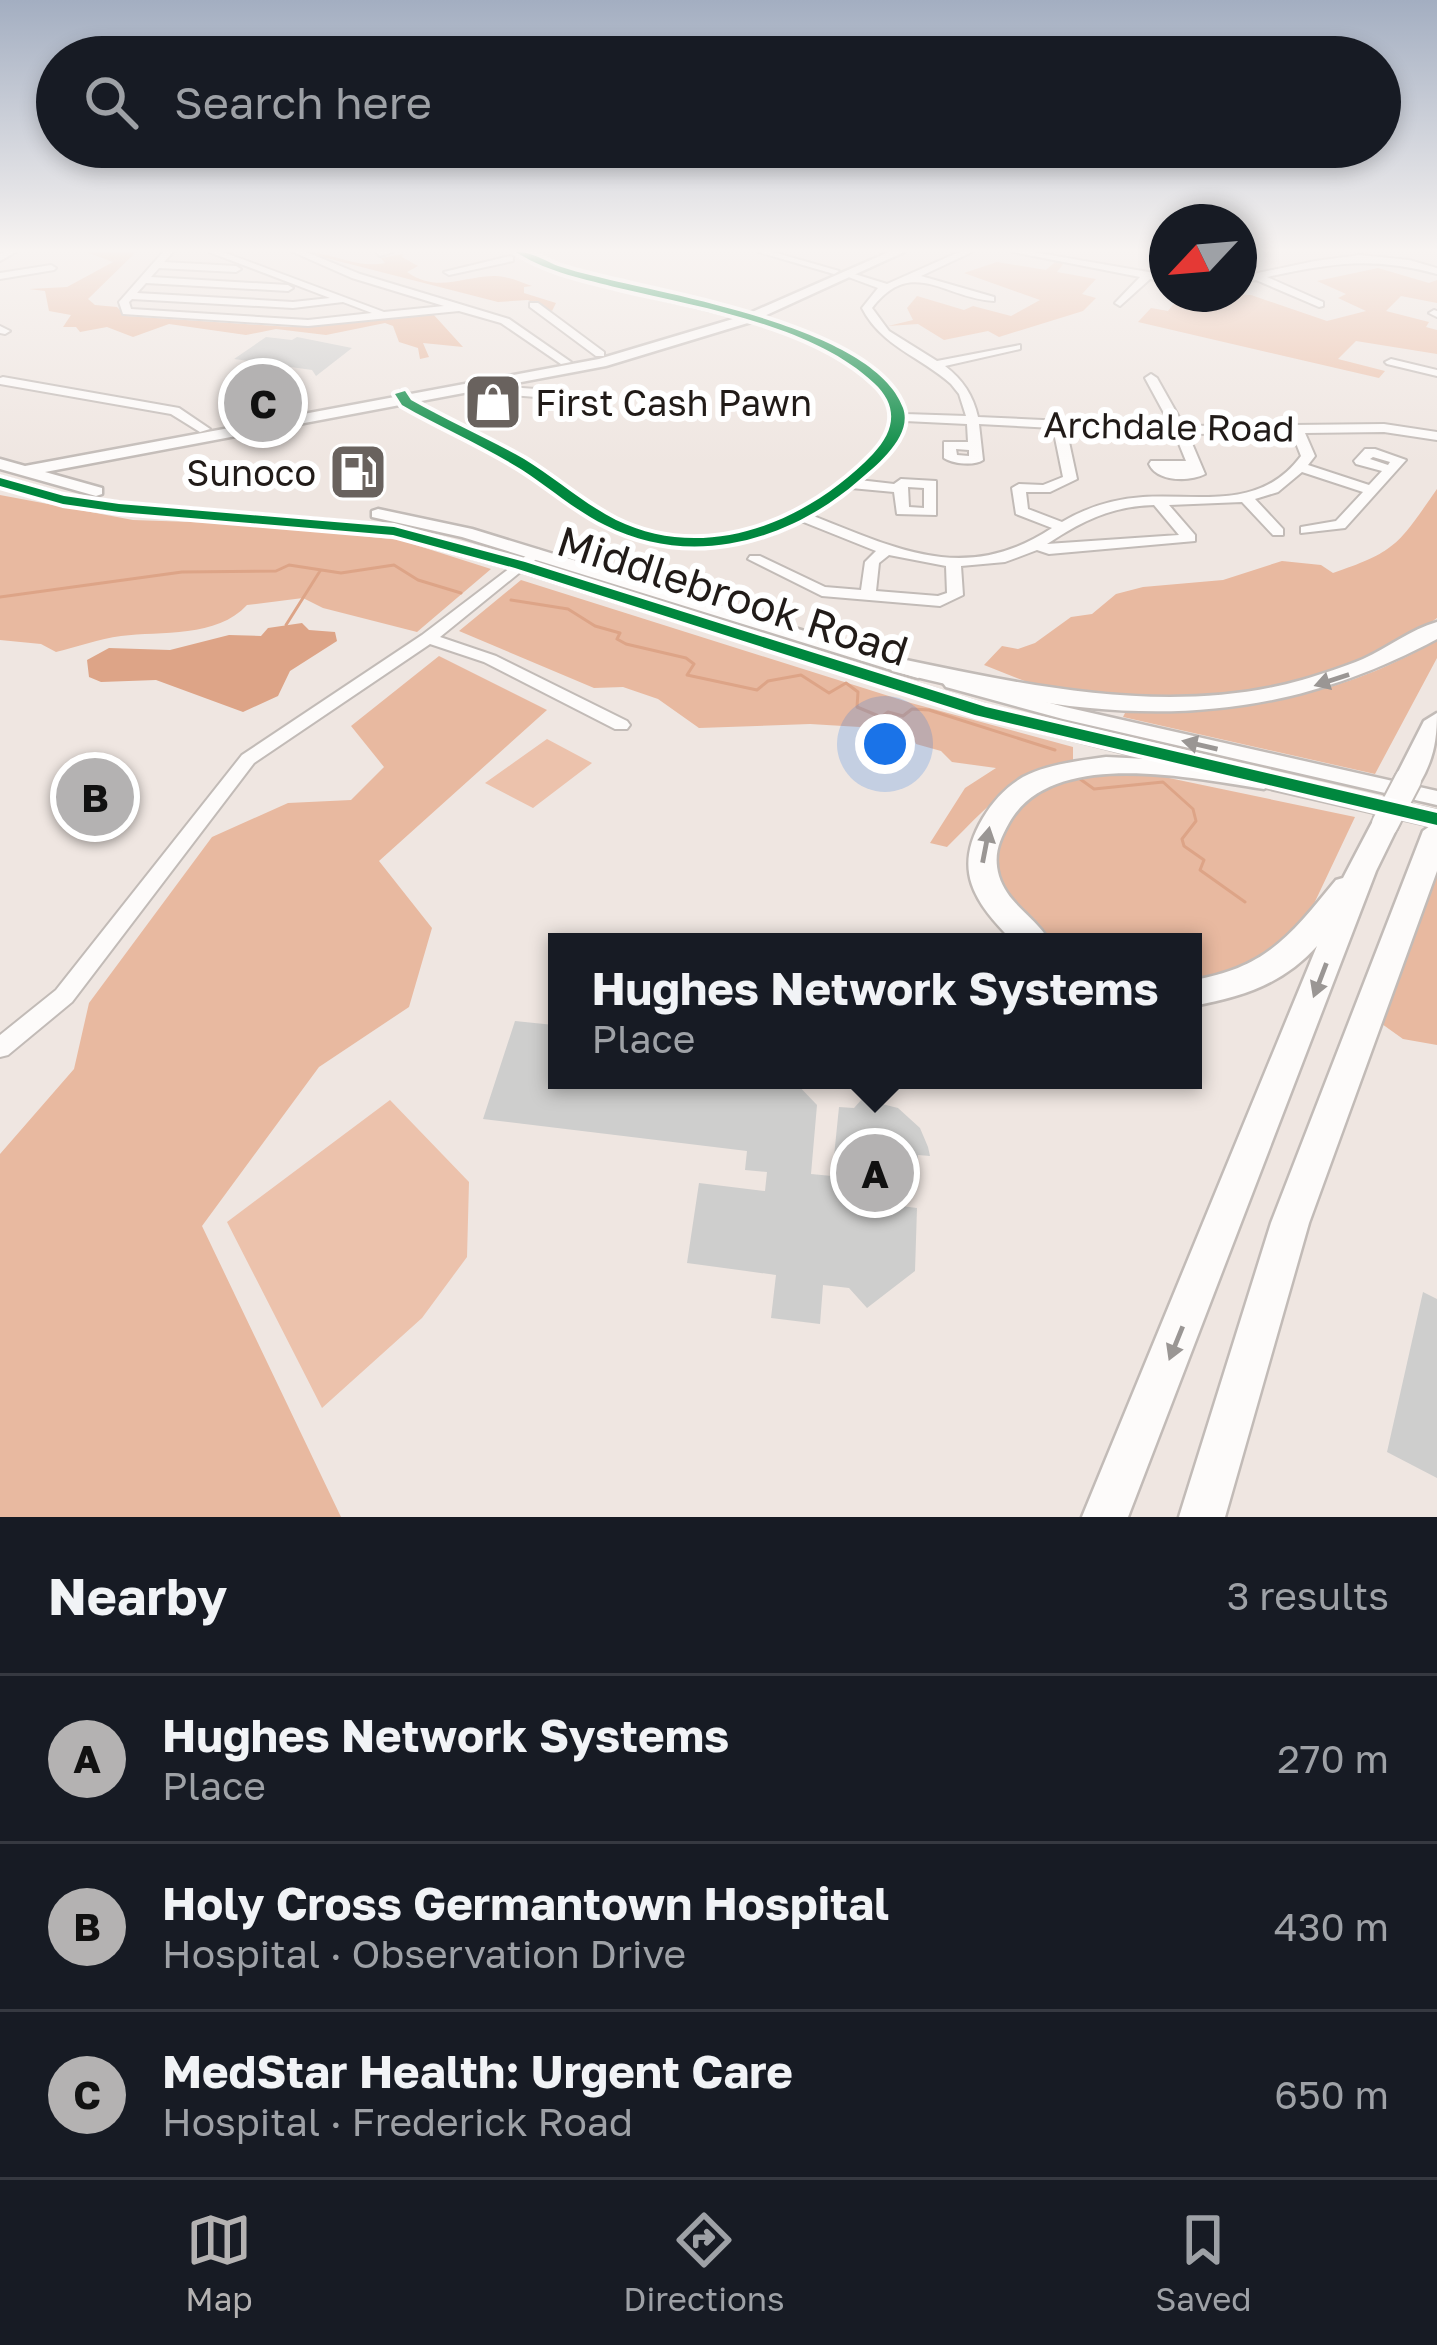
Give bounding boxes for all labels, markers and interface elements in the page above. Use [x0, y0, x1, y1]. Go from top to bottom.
search box [36, 36, 1401, 168]
icon: search [78, 69, 144, 135]
text: Search here [174, 75, 432, 129]
north arrow [1149, 204, 1257, 312]
pin: C [224, 358, 302, 448]
shop icon: First Cash Pawn [462, 371, 524, 433]
place label: First Cash Pawn [535, 381, 812, 424]
street label: Archdale Road [1043, 402, 1295, 450]
fuel station icon: Sunoco [327, 441, 389, 503]
place label: Sunoco [186, 451, 316, 494]
street label: Middlebrook Road [551, 515, 915, 675]
one-way arrow [1314, 672, 1350, 690]
your location [855, 714, 915, 774]
one-way arrow [1181, 735, 1218, 754]
pin: B [56, 752, 134, 842]
one-way arrow [978, 826, 997, 863]
popup [548, 933, 1202, 1089]
text: Hughes Network Systems [591, 961, 1159, 1015]
one-way arrow [1309, 963, 1328, 999]
text: Place [591, 1015, 695, 1062]
pin: A [836, 1128, 914, 1218]
one-way arrow [1166, 1325, 1185, 1361]
text: Nearby [48, 1565, 227, 1626]
text: 3 results [1227, 1572, 1389, 1619]
text: Hughes Network Systems [162, 1708, 729, 1762]
text: A [73, 1735, 101, 1782]
text: 270 m [1277, 1735, 1389, 1782]
text: Place [162, 1762, 266, 1809]
text: Holy Cross Germantown Hospital [162, 1876, 889, 1930]
text: B [73, 1903, 101, 1950]
text: 430 m [1274, 1903, 1389, 1950]
text: Hospital · Observation Drive [162, 1930, 686, 1977]
text: MedStar Health: Urgent Care [162, 2044, 793, 2098]
text: C [73, 2071, 101, 2118]
text: 650 m [1274, 2071, 1389, 2118]
text: Hospital · Frederick Road [162, 2098, 633, 2145]
tab: Map [185, 2207, 253, 2318]
tab: Directions [623, 2207, 785, 2318]
tab: Saved [1155, 2207, 1252, 2318]

